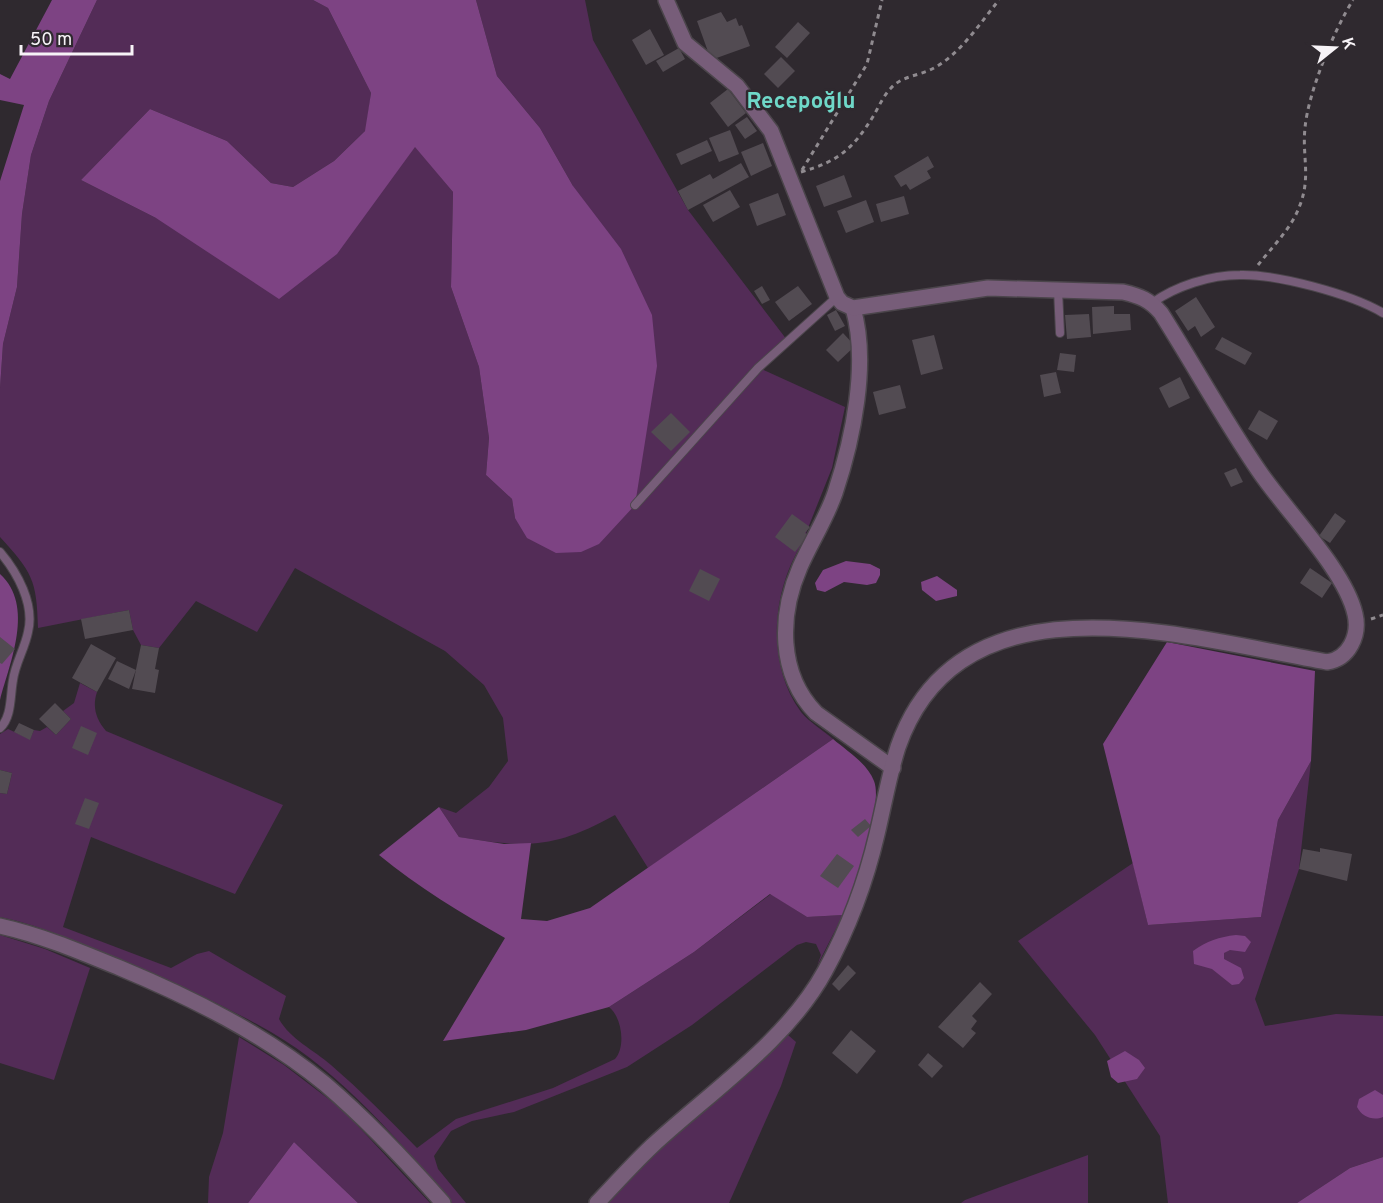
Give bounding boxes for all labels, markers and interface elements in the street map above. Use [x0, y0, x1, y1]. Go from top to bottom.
scale bar [21, 18, 132, 56]
north arrow [1305, 18, 1365, 78]
text: 50 m [30, 29, 72, 52]
text: K [1336, 36, 1359, 52]
district label: Recepoğlu [747, 89, 855, 116]

